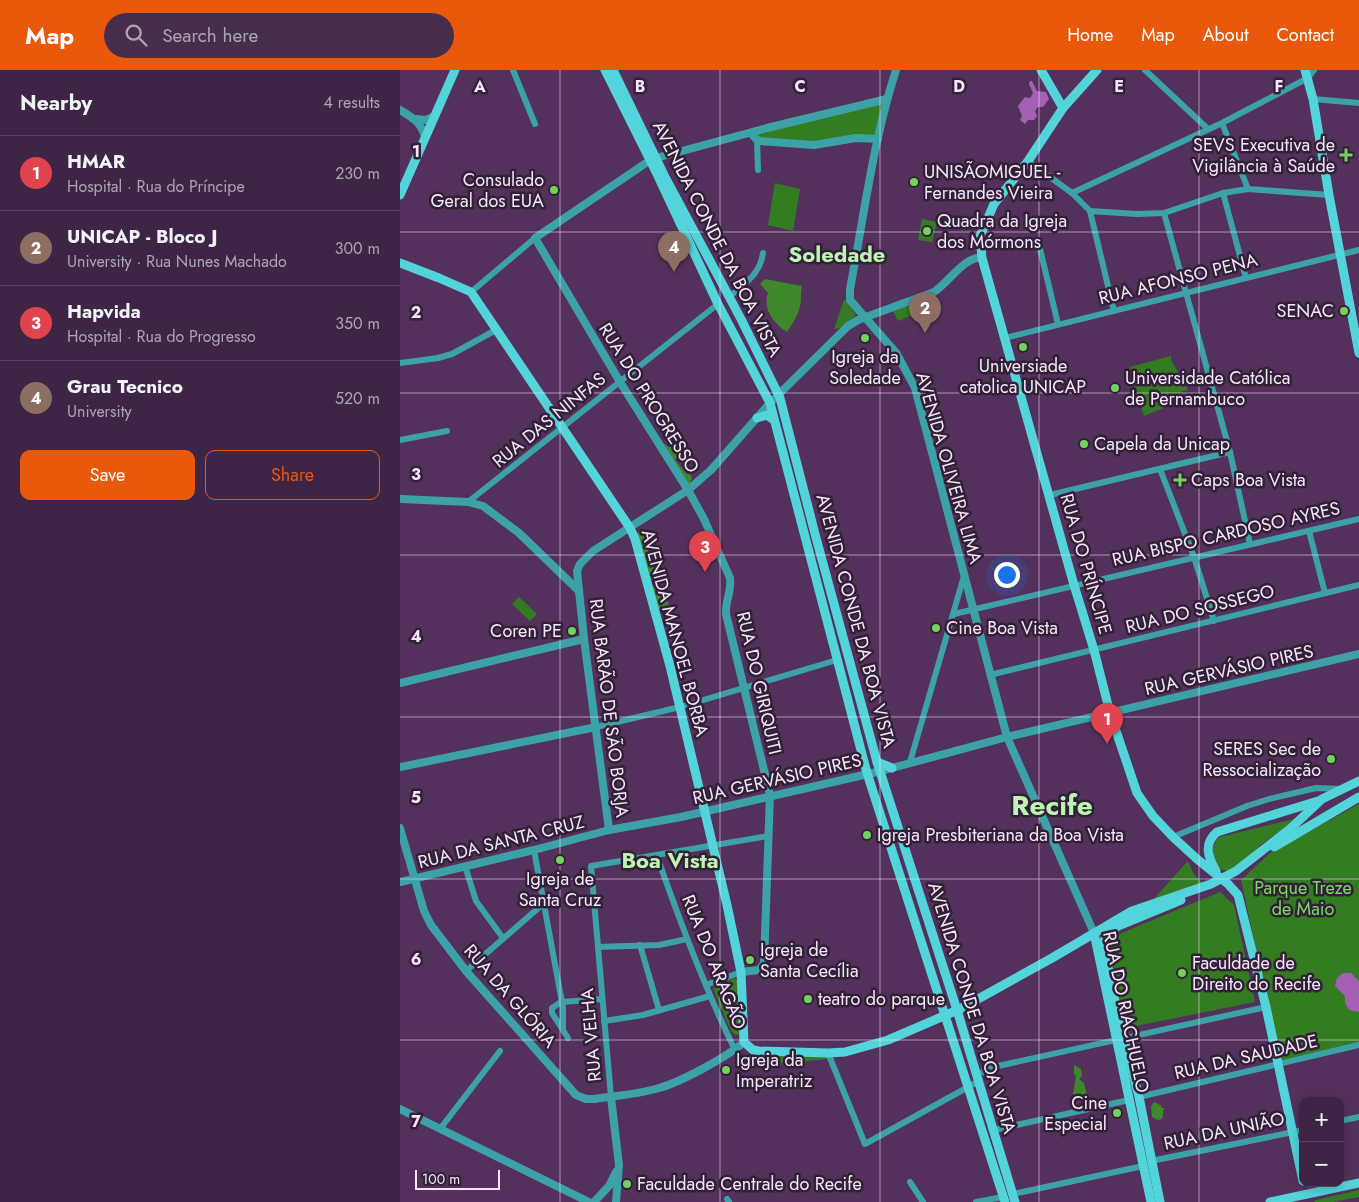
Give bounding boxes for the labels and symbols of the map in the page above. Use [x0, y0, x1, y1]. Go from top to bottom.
text: A [473, 75, 486, 98]
text: B [635, 75, 645, 98]
text: C [794, 75, 806, 98]
text: D [953, 75, 965, 98]
text: E [1114, 75, 1124, 98]
text: F [1275, 75, 1283, 98]
street label: AVENIDA CONDE DA BOA VISTA [646, 116, 788, 362]
place label: SEVS Executiva de Vigilância à Saúde [1192, 132, 1335, 179]
text: 1 [412, 140, 420, 163]
marker: SEVS Executiva de Vigilância à Saúde [1339, 148, 1353, 162]
place label: UNISÃOMIGUEL - Fernandes Vieira [924, 159, 1061, 206]
place label: Consulado Geral dos EUA [431, 167, 544, 214]
marker: UNISÃOMIGUEL - Fernandes Vieira [908, 176, 920, 188]
marker: Consulado Geral dos EUA [548, 184, 560, 196]
place label: Quadra da Igreja dos Mórmons [937, 208, 1067, 255]
marker: Quadra da Igreja dos Mórmons [921, 225, 933, 237]
pin: 4 [658, 231, 690, 272]
district label: Soledade [789, 238, 885, 270]
street label: RUA AFONSO PENA [1096, 247, 1260, 311]
pin: 2 [909, 292, 941, 333]
place label: SENAC [1277, 298, 1334, 324]
text: 2 [411, 301, 421, 324]
marker: SENAC [1338, 305, 1350, 317]
street label: RUA DO PROGRESSO [592, 318, 706, 478]
marker: Igreja da Soledade [859, 332, 871, 344]
marker: Universiade catolica UNICAP [1017, 341, 1029, 353]
place label: Igreja da Soledade [829, 344, 901, 391]
place label: Universiade catolica UNICAP [960, 353, 1086, 400]
place label: Universidade Católica de Pernambuco [1125, 365, 1291, 412]
street label: RUA DAS NINFAS [487, 366, 611, 474]
street label: AVENIDA OLIVEIRA LIMA [909, 369, 989, 567]
marker: Universidade Católica de Pernambuco [1109, 382, 1121, 394]
place label: Capela da Unicap [1094, 431, 1230, 457]
marker: Capela da Unicap [1078, 438, 1090, 450]
text: 3 [411, 463, 421, 486]
place label: Caps Boa Vista [1191, 467, 1306, 493]
marker: Caps Boa Vista [1173, 473, 1187, 487]
street label: AVENIDA CONDE DA BOA VISTA [810, 491, 902, 751]
street label: RUA DO PRÍNCIPE [1053, 491, 1119, 637]
street label: RUA BISPO CARDOSO AYRES [1110, 495, 1343, 573]
street label: AVENIDA MANOEL BORBA [635, 527, 715, 739]
pin: 3 [689, 531, 721, 572]
your location [994, 562, 1020, 588]
street label: RUA DO SOSSEGO [1123, 578, 1277, 640]
street label: RUA BARÃO DE SÃO BORJA [583, 597, 635, 819]
street label: RUA DO GIRIQUITI [730, 609, 788, 757]
place label: Cine Boa Vista [946, 615, 1058, 641]
place label: Coren PE [490, 618, 562, 644]
marker: Cine Boa Vista [930, 622, 942, 634]
text: 4 [410, 625, 422, 648]
marker: Coren PE [566, 625, 578, 637]
street label: RUA GERVÁSIO PIRES [1142, 638, 1316, 702]
pin: 1 [1091, 703, 1123, 744]
place label: SERES Sec de Ressocialização [1202, 736, 1321, 783]
street label: RUA GERVÁSIO PIRES [690, 747, 864, 811]
marker: SERES Sec de Ressocialização [1325, 753, 1337, 765]
district label: Recife [1011, 785, 1093, 826]
text: 5 [411, 786, 421, 809]
street label: RUA DA SANTA CRUZ [415, 809, 587, 875]
place label: Igreja Presbiteriana da Boa Vista [877, 822, 1124, 848]
marker: Igreja Presbiteriana da Boa Vista [861, 829, 873, 841]
district label: Boa Vista [621, 844, 719, 876]
marker: Igreja de Santa Cruz [554, 854, 566, 866]
place label: Igreja de Santa Cruz [519, 866, 602, 913]
park label: Parque Treze de Maio [1254, 875, 1352, 922]
street label: AVENIDA CONDE DA BOA VISTA [921, 879, 1023, 1137]
street label: RUA DO ARAGÃO [675, 891, 753, 1033]
street label: RUA DO RIACHUELO [1096, 929, 1156, 1095]
place label: Igreja de Santa Cecília [760, 937, 859, 984]
street label: RUA DA GLÓRIA [458, 939, 562, 1054]
text: 6 [411, 948, 421, 971]
place label: Faculdade de Direito do Recife [1192, 950, 1321, 997]
marker: Igreja de Santa Cecília [744, 954, 756, 966]
marker: Faculdade de Direito do Recife [1176, 967, 1188, 979]
place label: teatro do parque [818, 986, 945, 1012]
street label: RUA VELHA [574, 987, 608, 1083]
marker: teatro do parque [802, 993, 814, 1005]
street label: RUA DA SAUDADE [1172, 1028, 1320, 1086]
place label: Igreja da Imperatriz [736, 1047, 813, 1094]
marker: Igreja da Imperatriz [720, 1064, 732, 1076]
place label: Cine Especial [1044, 1090, 1107, 1137]
street label: RUA DA UNIÃO [1161, 1106, 1287, 1156]
marker: Cine Especial [1111, 1107, 1123, 1119]
text: 7 [411, 1110, 421, 1133]
scale bar [415, 1167, 500, 1190]
place label: Faculdade Centrale do Recife [637, 1171, 862, 1197]
marker: Faculdade Centrale do Recife [621, 1178, 633, 1190]

